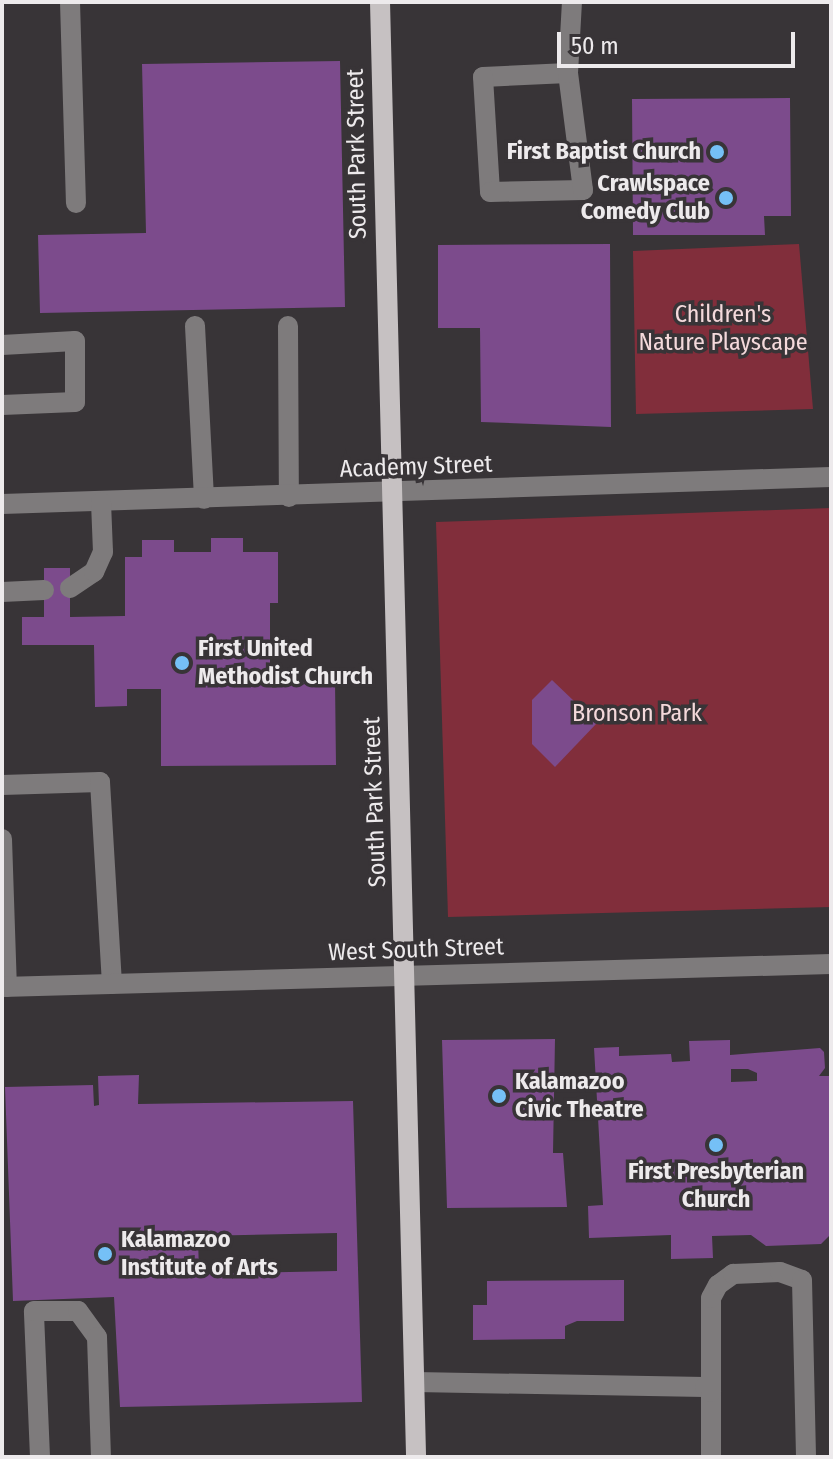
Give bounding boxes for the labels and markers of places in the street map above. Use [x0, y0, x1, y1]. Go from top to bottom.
place label: First Baptist Church [507, 138, 701, 166]
marker: First Baptist Church [708, 143, 726, 161]
place label: Crawlspace Comedy Club [581, 170, 710, 226]
marker: Crawlspace Comedy Club [717, 189, 735, 207]
place label: First United Methodist Church [198, 635, 373, 691]
marker: First United Methodist Church [173, 654, 191, 672]
place label: Kalamazoo Civic Theatre [515, 1068, 644, 1124]
marker: Kalamazoo Civic Theatre [490, 1087, 508, 1105]
marker: First Presbyterian Church [707, 1136, 725, 1154]
place label: First Presbyterian Church [628, 1158, 804, 1214]
place label: Kalamazoo Institute of Arts [121, 1226, 278, 1282]
marker: Kalamazoo Institute of Arts [96, 1245, 114, 1263]

